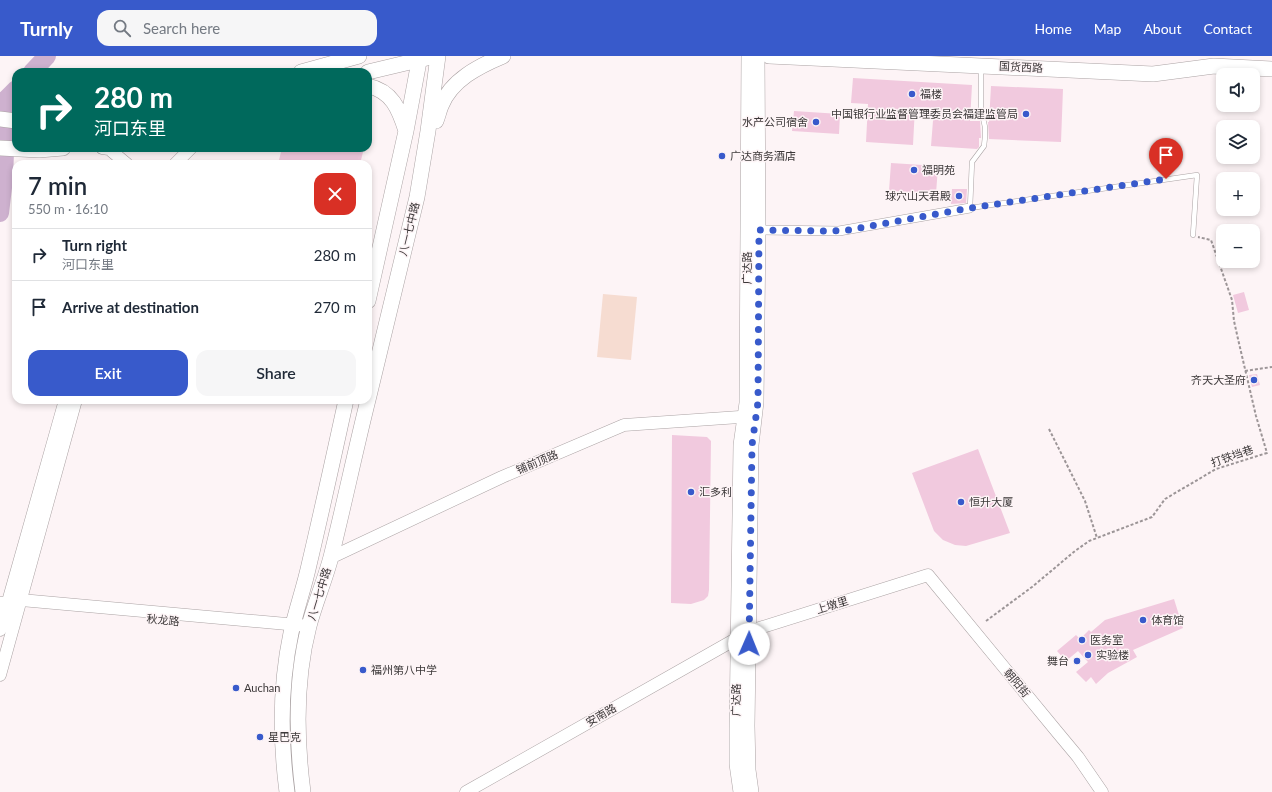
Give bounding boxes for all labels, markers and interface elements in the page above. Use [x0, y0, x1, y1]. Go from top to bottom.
search box [97, 10, 377, 46]
text: Turnly [20, 17, 73, 40]
icon: search [111, 17, 133, 39]
text: Search here [143, 19, 220, 37]
text: Home [1034, 20, 1072, 37]
text: Map [1094, 20, 1121, 37]
text: About [1143, 20, 1181, 37]
text: Contact [1203, 20, 1252, 37]
street label: 国货西路 [999, 59, 1043, 74]
map controls [1216, 68, 1260, 268]
button: sound [1216, 68, 1260, 112]
text: 280 m [94, 80, 173, 114]
icon: right [28, 84, 80, 136]
place label: 福楼 [920, 87, 942, 100]
marker: 福楼 [907, 89, 917, 99]
place label: 中国银行业监督管理委员会福建监管局 [831, 107, 1018, 120]
marker: 中国银行业监督管理委员会福建监管局 [1021, 109, 1031, 119]
place label: 水产公司宿舍 [742, 115, 808, 128]
text: 河口东里 [94, 117, 166, 139]
marker: 水产公司宿舍 [811, 117, 821, 127]
button: layers [1216, 120, 1260, 164]
pin [1149, 138, 1183, 179]
icon: arrive [1155, 144, 1177, 166]
place label: 广达商务酒店 [730, 149, 796, 162]
marker: 广达商务酒店 [717, 151, 727, 161]
place label: 福明苑 [922, 163, 955, 176]
marker: 福明苑 [909, 165, 919, 175]
text: 7 min [28, 171, 87, 200]
button: + [1216, 172, 1260, 216]
button: close [314, 173, 356, 215]
place label: 球穴山天君殿 [885, 189, 951, 202]
marker: 球穴山天君殿 [954, 191, 964, 201]
text: 550 m · 16:10 [28, 201, 108, 217]
street label: 八一七中路 [396, 201, 421, 257]
button: − [1216, 224, 1260, 268]
text: Turn right [62, 236, 127, 254]
icon: right [28, 244, 50, 266]
text: 280 m [314, 246, 356, 264]
street label: 广达路 [740, 252, 753, 285]
text: 河口东里 [62, 256, 114, 272]
icon: arrive [28, 296, 50, 318]
text: Arrive at destination [62, 298, 199, 316]
text: 270 m [314, 298, 356, 316]
button: Exit [28, 350, 188, 396]
button: Share [196, 350, 356, 396]
place label: 齐天大圣府 [1191, 373, 1246, 386]
marker: 齐天大圣府 [1249, 375, 1259, 385]
street label: 打铁垱巷 [1209, 442, 1255, 469]
street label: 铺前顶路 [514, 447, 560, 476]
place label: 汇多利 [699, 485, 732, 498]
marker: 汇多利 [686, 487, 696, 497]
place label: 恒升大厦 [969, 495, 1013, 508]
marker: 恒升大厦 [956, 497, 966, 507]
street label: 八一七中路 [304, 566, 333, 622]
street label: 上墩里 [814, 593, 850, 616]
street label: 秋龙路 [146, 612, 180, 627]
place label: 体育馆 [1151, 613, 1184, 626]
marker: 体育馆 [1138, 615, 1148, 625]
position arrow [728, 623, 770, 665]
place label: 医务室 [1090, 633, 1123, 646]
marker: 医务室 [1077, 635, 1087, 645]
place label: 实验楼 [1096, 648, 1129, 661]
marker: 实验楼 [1083, 650, 1093, 660]
place label: 舞台 [1047, 654, 1069, 667]
marker: 舞台 [1072, 656, 1082, 666]
place label: 福州第八中学 [371, 663, 437, 676]
marker: 福州第八中学 [358, 665, 368, 675]
street label: 朝阳街 [1002, 666, 1033, 699]
place label: Auchan [244, 681, 280, 694]
marker: Auchan [231, 683, 241, 693]
street label: 广达路 [729, 683, 742, 717]
street label: 安南路 [583, 701, 618, 728]
place label: 星巴克 [268, 730, 301, 743]
marker: 星巴克 [255, 732, 265, 742]

